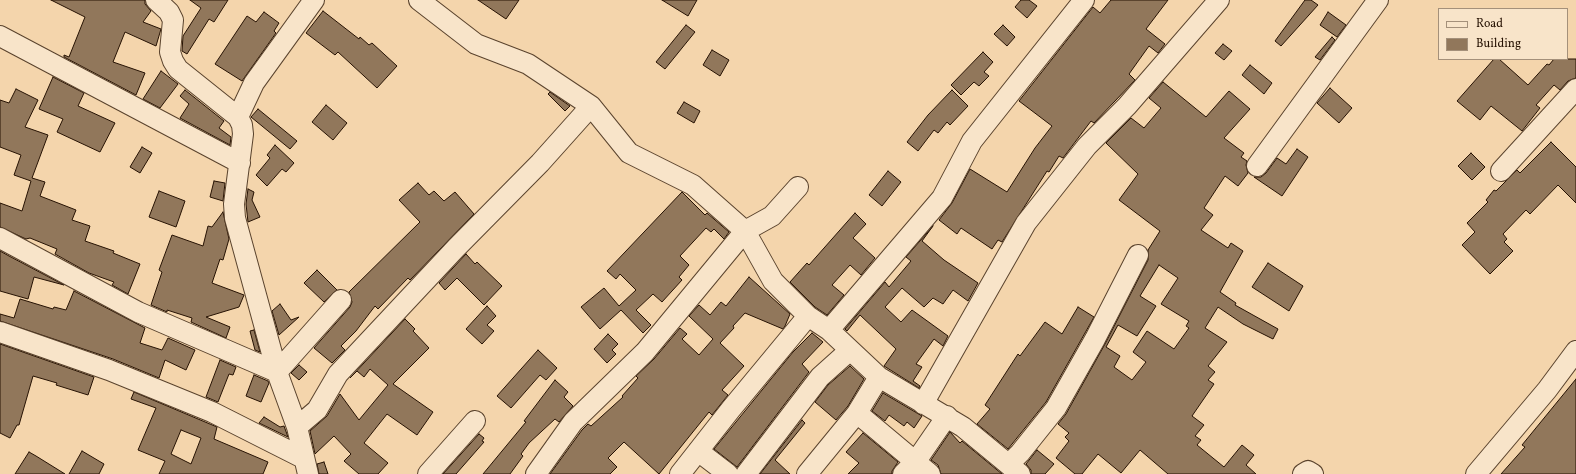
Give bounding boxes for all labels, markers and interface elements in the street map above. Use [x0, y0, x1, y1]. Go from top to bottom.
legend [1438, 8, 1568, 60]
text: Road [1476, 16, 1503, 32]
text: Building [1476, 36, 1521, 52]

